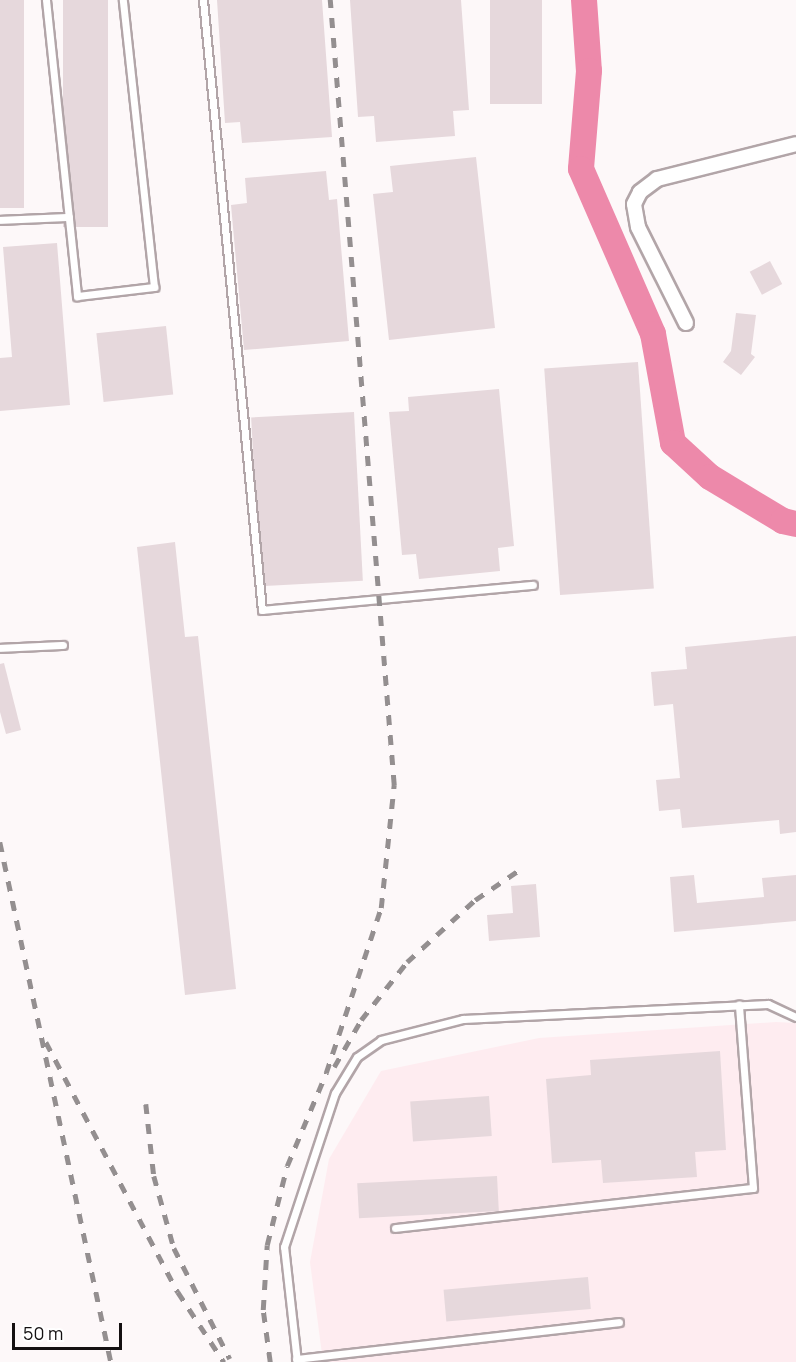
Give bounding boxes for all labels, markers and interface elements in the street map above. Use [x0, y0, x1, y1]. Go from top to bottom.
scale bar [15, 1311, 124, 1349]
text: 50 m [23, 1321, 63, 1345]

